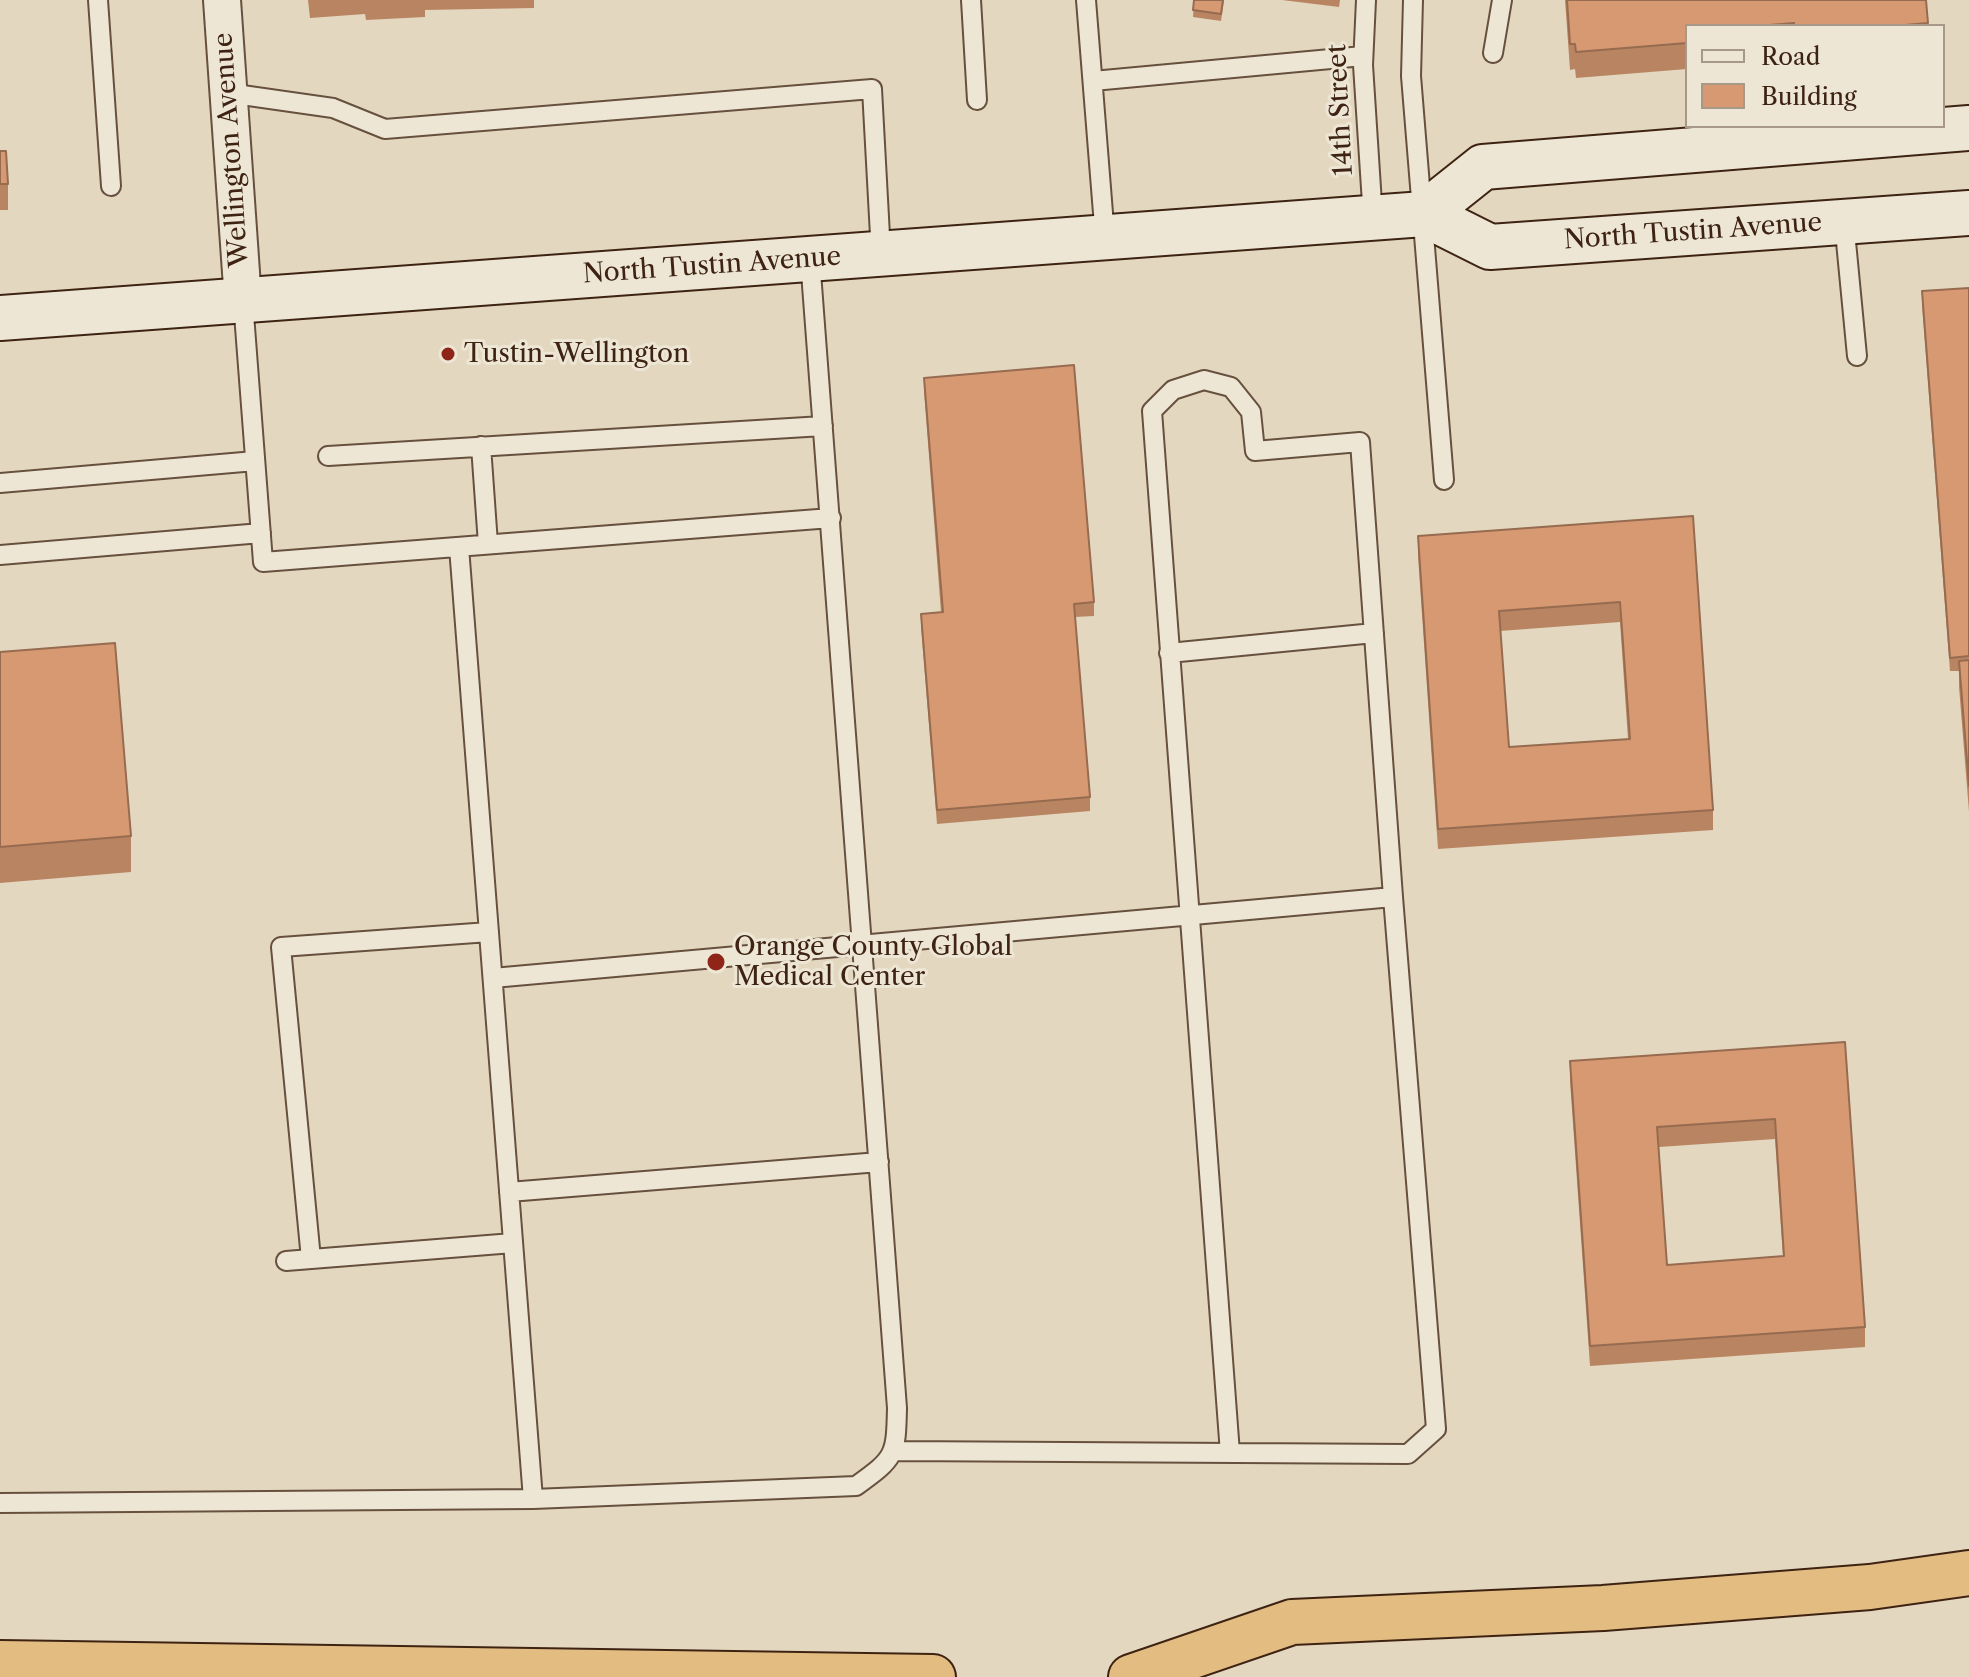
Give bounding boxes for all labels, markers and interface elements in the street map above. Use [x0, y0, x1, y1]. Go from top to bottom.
legend [1685, 24, 1945, 128]
street label: Wellington Avenue [208, 32, 256, 268]
text: Road [1761, 42, 1820, 71]
street label: 14th Street [1322, 43, 1360, 177]
text: Building [1761, 82, 1857, 111]
street label: North Tustin Avenue [1563, 207, 1823, 257]
street label: North Tustin Avenue [582, 241, 842, 291]
place label: Tustin-Wellington [464, 338, 689, 370]
marker: Tustin-Wellington [439, 345, 457, 363]
place label: Orange County Global Medical Center [734, 931, 1012, 992]
marker: Orange County Global Medical Center [705, 951, 727, 973]

